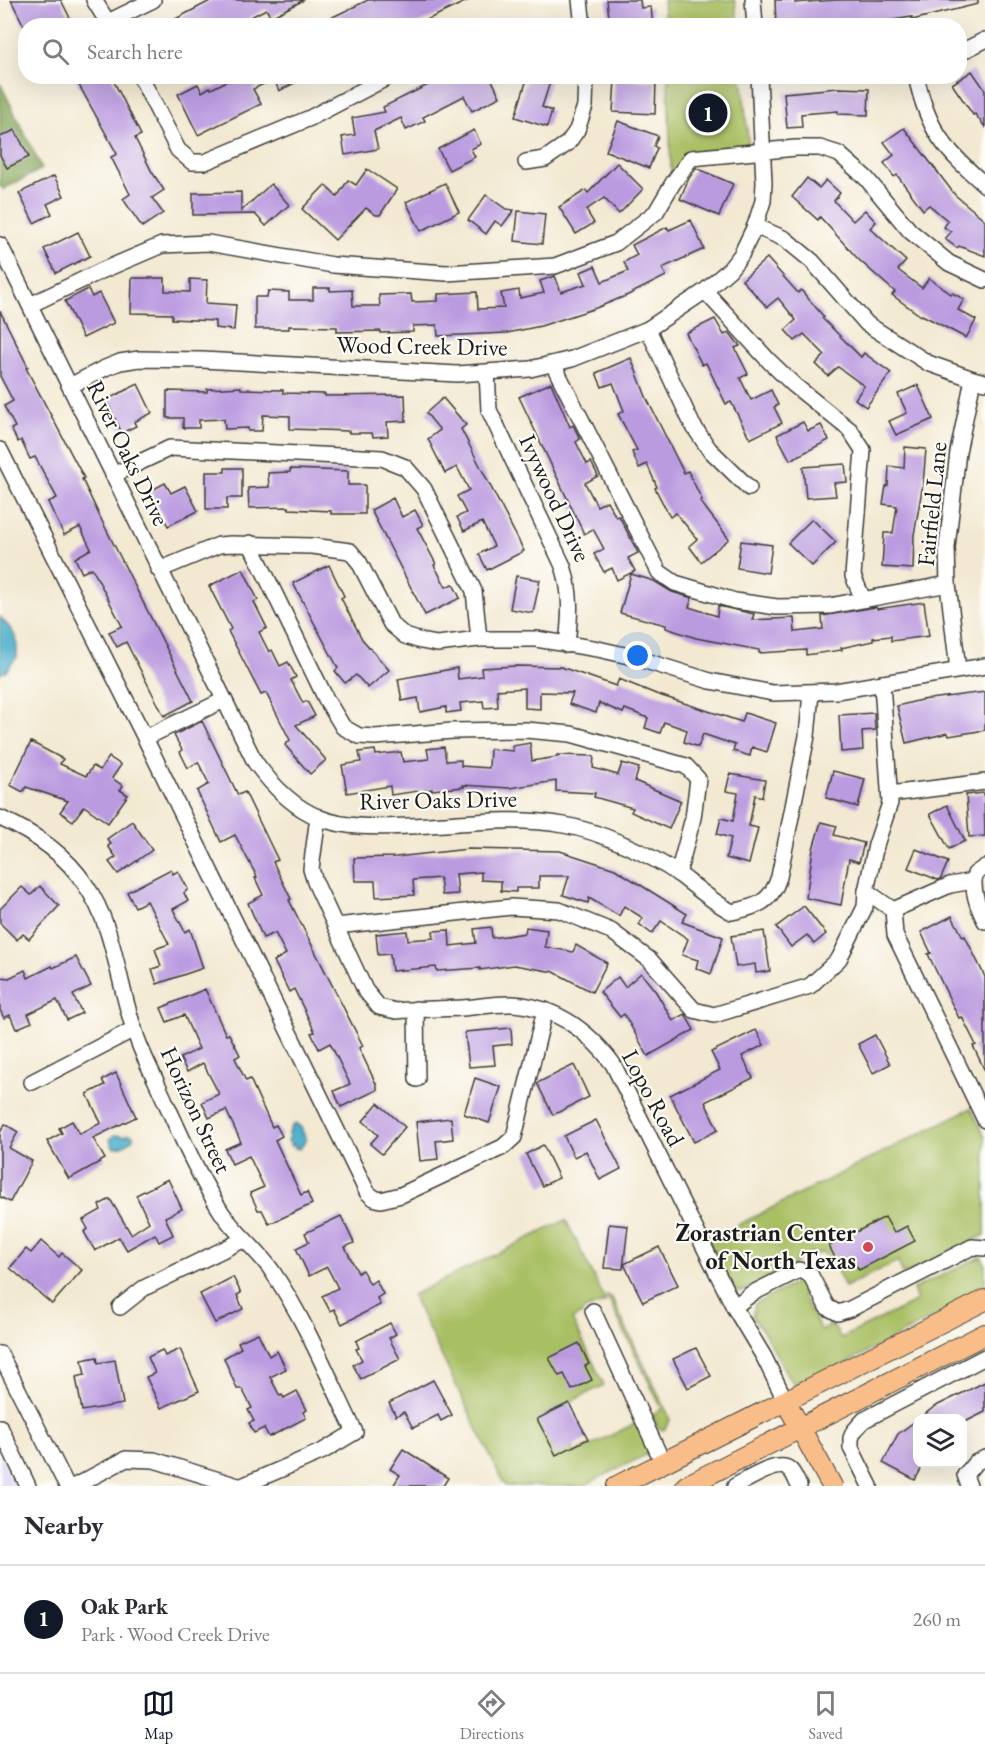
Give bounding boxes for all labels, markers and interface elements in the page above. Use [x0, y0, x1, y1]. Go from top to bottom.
search box [18, 18, 967, 84]
icon: search [39, 35, 72, 68]
text: Search here [87, 37, 182, 66]
pin: 1 [688, 90, 728, 136]
street label: Wood Creek Drive [336, 329, 508, 362]
street label: River Oaks Drive [80, 375, 177, 531]
street label: Ivywood Drive [512, 429, 598, 566]
street label: Fairfield Lane [910, 440, 953, 568]
your location [623, 641, 652, 670]
street label: River Oaks Drive [359, 783, 517, 816]
street label: Horizon Street [154, 1041, 240, 1179]
street label: Lopo Road [615, 1044, 692, 1152]
place label: Zorastrian Center of North Texas [676, 1217, 856, 1276]
marker: Zorastrian Center of North Texas [861, 1240, 875, 1254]
map controls [913, 1414, 967, 1468]
button: layers [913, 1414, 967, 1468]
text: Nearby [24, 1508, 104, 1542]
text: Oak Park [81, 1592, 168, 1621]
text: 1 [38, 1606, 49, 1632]
text: 260 m [913, 1606, 961, 1632]
text: Park · Wood Creek Drive [81, 1621, 270, 1647]
tab: Map [142, 1687, 175, 1744]
tab: Directions [460, 1687, 524, 1744]
tab: Saved [808, 1687, 843, 1744]

